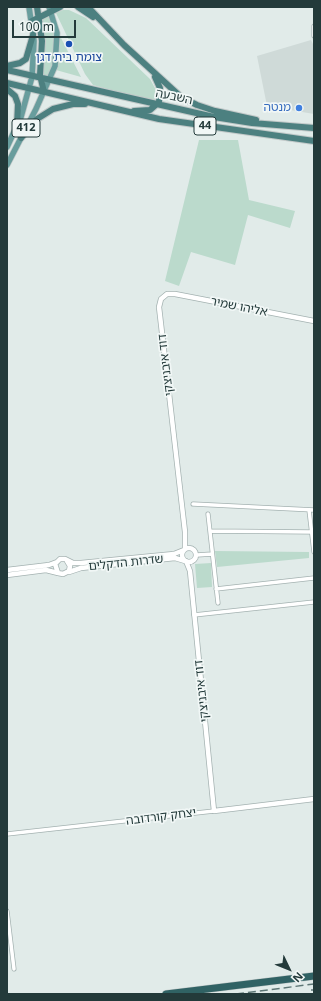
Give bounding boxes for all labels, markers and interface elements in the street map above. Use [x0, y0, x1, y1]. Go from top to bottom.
scale bar [14, 12, 78, 38]
text: 100 m [19, 18, 54, 35]
marker: צומת בית דגן [64, 39, 74, 49]
place label: צומת בית דגן [36, 51, 102, 65]
street label: השבעה [154, 86, 194, 108]
place label: מנטה [264, 101, 291, 115]
marker: מנטה [294, 103, 304, 113]
road number: 44 [194, 117, 216, 135]
road number: 412 [12, 119, 40, 137]
street label: אליהו שמיר [209, 294, 269, 320]
street label: דוד איבניצקי [155, 333, 177, 397]
street label: שדרות הדקלים [88, 552, 164, 574]
street label: דוד איבניצקי [192, 659, 212, 723]
street label: יצחק קורדובה [125, 806, 197, 828]
north arrow [269, 949, 309, 989]
text: N [290, 969, 307, 986]

